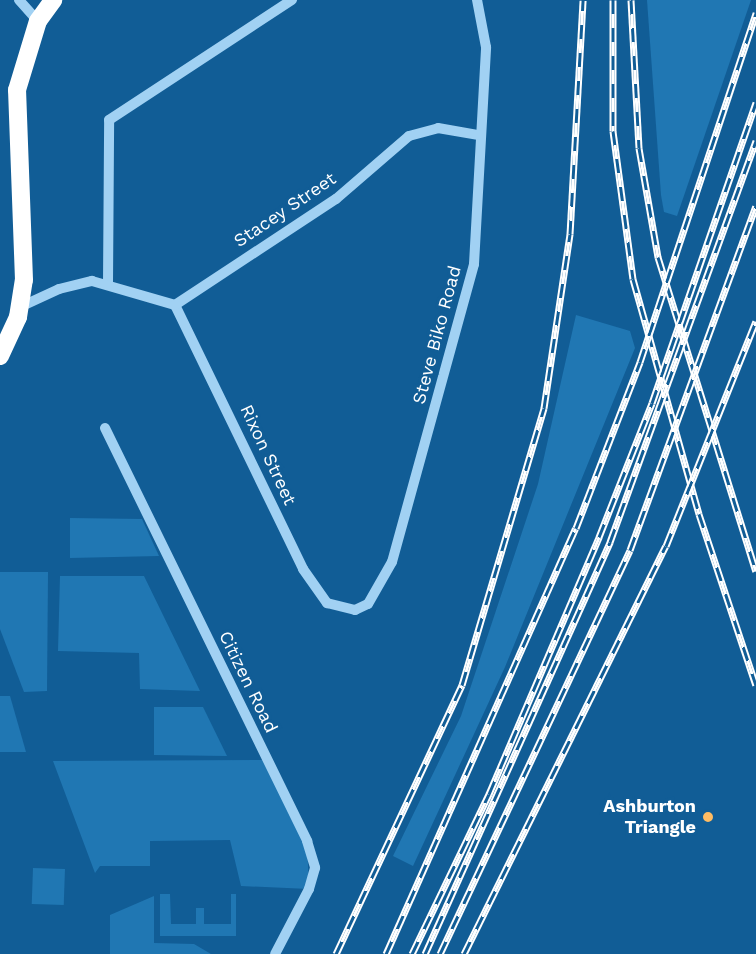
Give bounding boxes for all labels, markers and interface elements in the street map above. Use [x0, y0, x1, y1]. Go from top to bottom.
street label: Stacey Street [230, 168, 340, 252]
street label: Steve Biko Road [408, 263, 466, 407]
street label: Rixon Street [235, 401, 301, 509]
street label: Citizen Road [214, 628, 282, 736]
place label: Ashburton Triangle [603, 796, 696, 838]
marker: Ashburton Triangle [701, 810, 715, 824]

